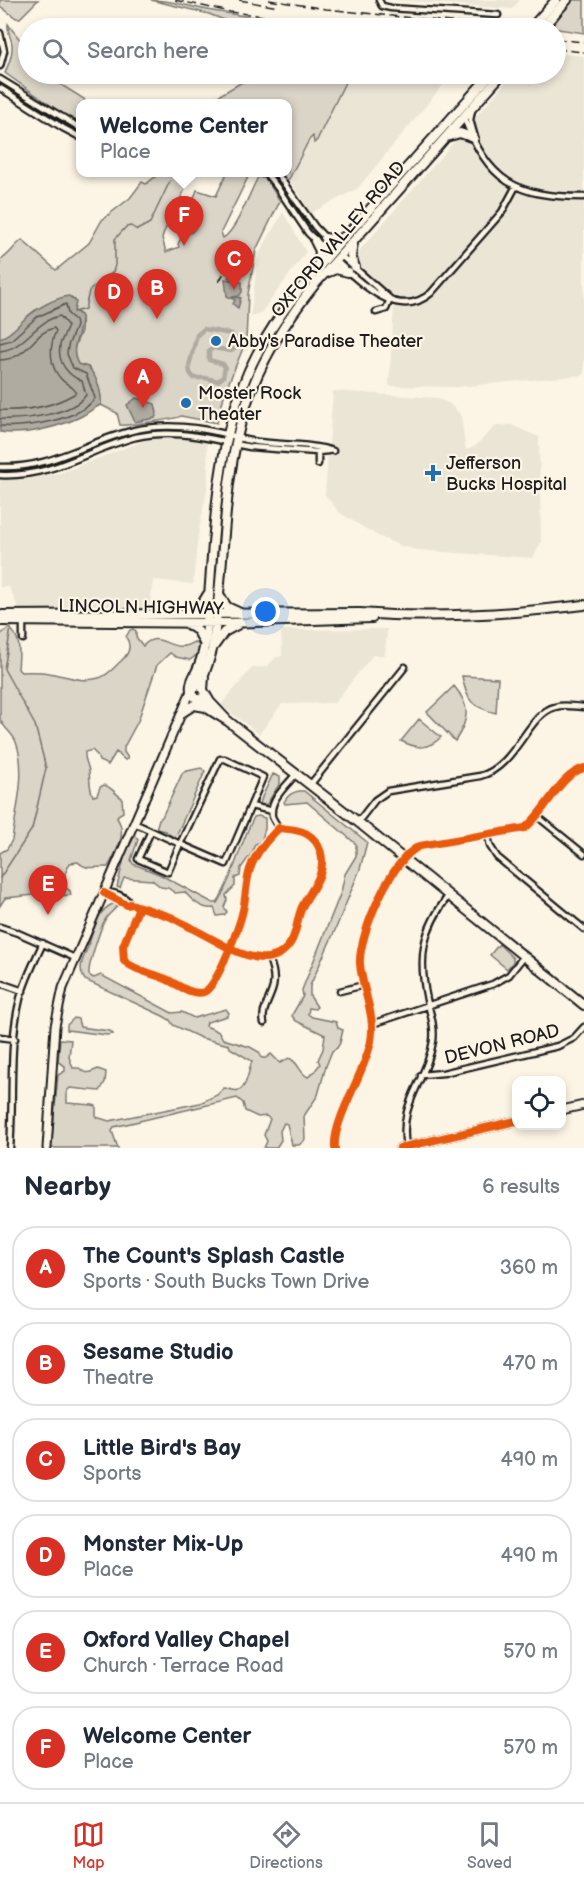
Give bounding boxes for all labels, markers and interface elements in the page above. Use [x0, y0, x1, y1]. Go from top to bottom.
search box [18, 18, 566, 84]
icon: search [39, 35, 72, 68]
text: Search here [87, 38, 209, 65]
popup [76, 99, 292, 177]
text: Welcome Center [100, 113, 268, 140]
text: Place [100, 140, 151, 164]
street label: OXFORD VALLEY ROAD [267, 157, 410, 321]
pin: F [164, 196, 204, 246]
pin: C [214, 240, 254, 290]
pin: B [138, 270, 176, 319]
pin: D [94, 274, 134, 323]
place label: Abby's Paradise Theater [228, 331, 423, 352]
marker: Abby's Paradise Theater [209, 334, 223, 348]
pin: A [124, 358, 162, 408]
place label: Moster Rock Theater [198, 383, 301, 425]
marker: Moster Rock Theater [179, 396, 193, 410]
place label: Jefferson Bucks Hospital [446, 453, 567, 495]
marker: Jefferson Bucks Hospital [424, 464, 442, 482]
street label: LINCOLN HIGHWAY [58, 596, 224, 619]
your location [251, 597, 280, 626]
pin: E [28, 866, 68, 915]
street label: DEVON ROAD [442, 1020, 562, 1069]
map controls [512, 1076, 566, 1130]
button: locate [512, 1076, 566, 1130]
text: Nearby [24, 1172, 111, 1203]
text: 6 results [482, 1175, 560, 1199]
text: The Count's Splash Castle [83, 1243, 345, 1270]
text: A [39, 1256, 52, 1280]
text: 360 m [500, 1256, 558, 1280]
text: Sports · South Bucks Town Drive [83, 1270, 369, 1294]
text: Sesame Studio [83, 1339, 234, 1366]
text: B [38, 1352, 53, 1376]
text: 470 m [502, 1352, 558, 1376]
text: Theatre [83, 1366, 154, 1390]
text: Little Bird's Bay [83, 1435, 241, 1462]
text: C [38, 1448, 53, 1472]
text: 490 m [501, 1448, 558, 1472]
text: Sports [83, 1462, 141, 1486]
text: Monster Mix-Up [83, 1531, 243, 1558]
text: D [39, 1544, 52, 1568]
text: 490 m [501, 1544, 558, 1568]
text: Place [83, 1558, 134, 1582]
text: Oxford Valley Chapel [83, 1627, 289, 1654]
text: E [39, 1640, 52, 1664]
text: 570 m [503, 1640, 558, 1664]
text: Church · Terrace Road [83, 1654, 284, 1678]
text: Welcome Center [83, 1723, 251, 1750]
text: F [39, 1736, 52, 1760]
text: 570 m [503, 1736, 558, 1760]
text: Place [83, 1750, 134, 1774]
tab: Map [72, 1818, 105, 1873]
tab: Directions [249, 1818, 323, 1873]
tab: Saved [467, 1818, 512, 1873]

